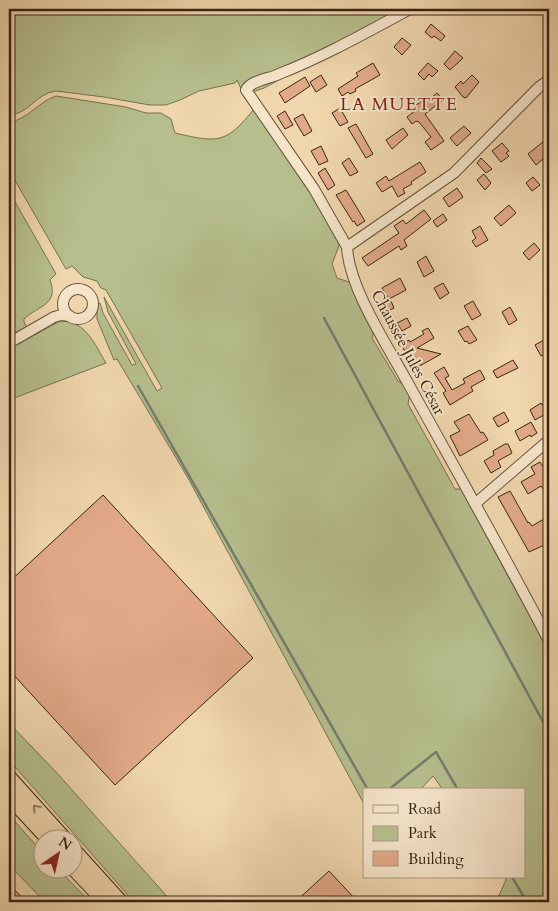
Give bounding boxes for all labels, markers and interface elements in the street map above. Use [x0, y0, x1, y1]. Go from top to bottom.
district label: LA MUETTE [340, 92, 458, 117]
street label: Chaussée Jules César [366, 286, 451, 419]
legend [363, 788, 526, 878]
text: Road [408, 799, 441, 819]
one-way arrow [33, 805, 42, 814]
text: Park [408, 823, 437, 843]
north arrow [32, 828, 82, 878]
text: N [55, 832, 75, 855]
text: Building [408, 849, 464, 869]

